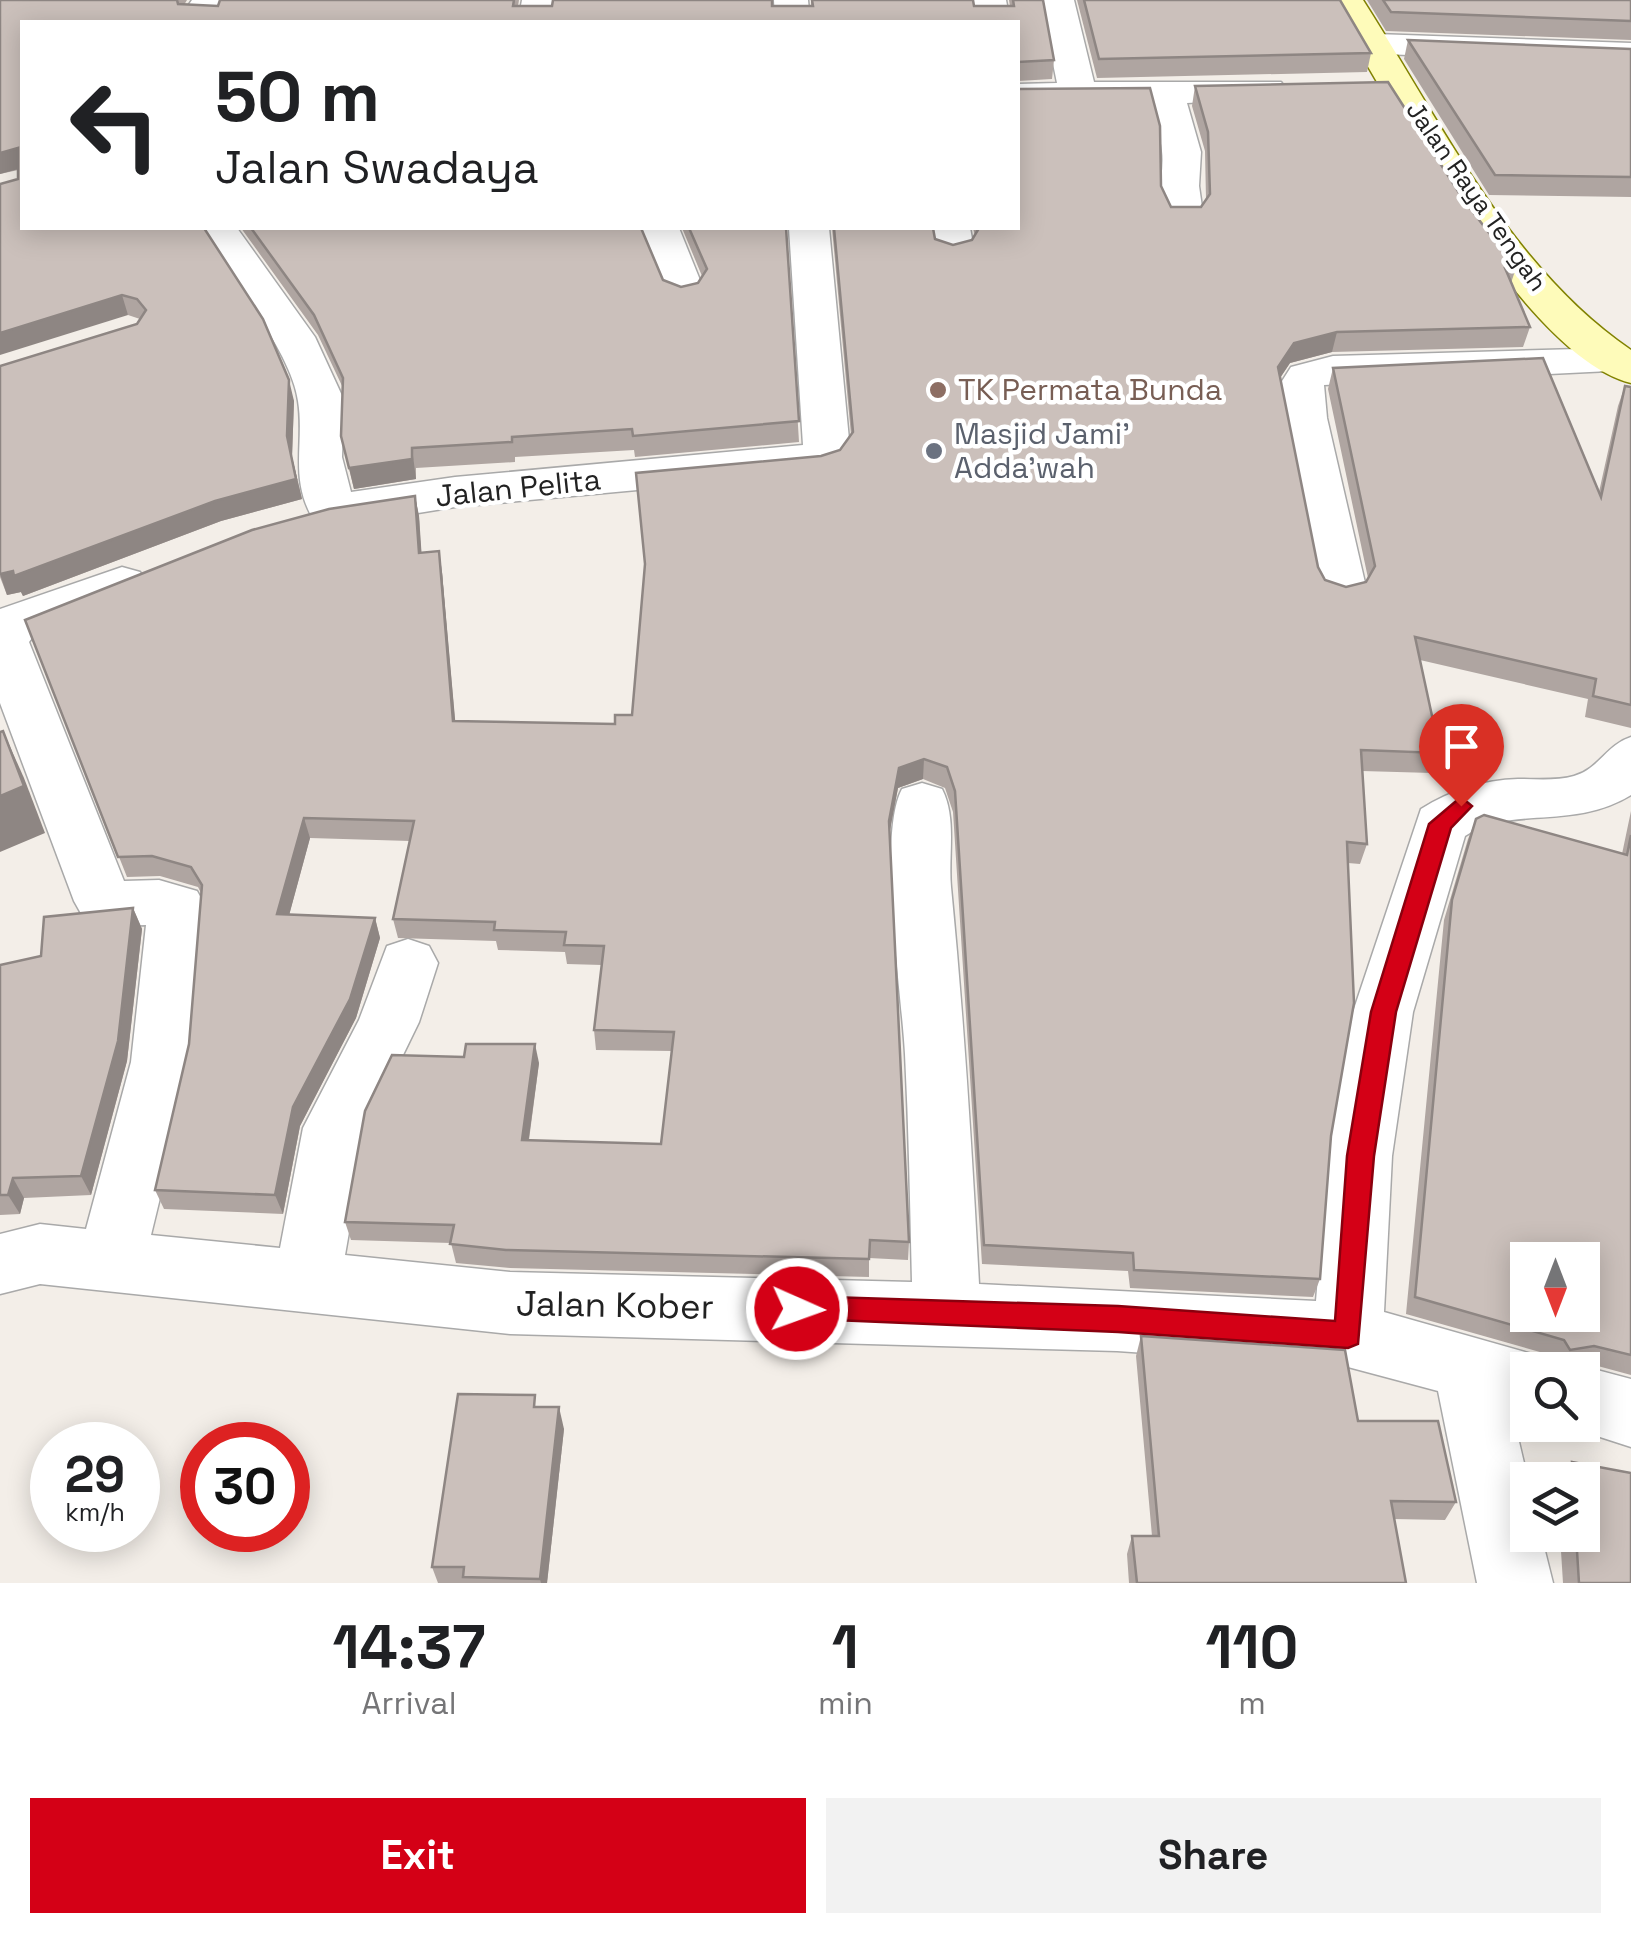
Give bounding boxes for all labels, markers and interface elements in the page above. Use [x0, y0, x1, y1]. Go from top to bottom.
text: 50 m [215, 52, 380, 141]
icon: left [50, 60, 180, 190]
street label: Jalan Raya Tengah [1400, 95, 1554, 297]
text: Jalan Swadaya [215, 139, 539, 196]
place label: TK Permata Bunda [958, 370, 1222, 409]
marker: TK Permata Bunda [927, 379, 949, 401]
place label: Masjid Jami' Adda'wah [954, 414, 1130, 487]
marker: Masjid Jami' Adda'wah [923, 440, 945, 462]
street label: Jalan Pelita [433, 459, 603, 516]
pin [1419, 704, 1504, 807]
icon: arrive [1434, 719, 1489, 774]
north arrow [1510, 1242, 1600, 1332]
map controls [1510, 1242, 1600, 1552]
position arrow [745, 1257, 849, 1361]
street label: Jalan Kober [516, 1281, 714, 1329]
button: search [1510, 1352, 1600, 1442]
speed limit sign: 30 [180, 1422, 310, 1552]
text: 29 [65, 1443, 125, 1507]
button: layers [1510, 1462, 1600, 1552]
text: km/h [65, 1496, 125, 1528]
text: 14:37 [333, 1609, 485, 1686]
text: 1 [832, 1609, 859, 1686]
text: 110 [1205, 1609, 1299, 1686]
text: Arrival [361, 1683, 457, 1723]
text: min [818, 1683, 873, 1723]
text: m [1238, 1683, 1266, 1723]
button: Exit [30, 1798, 806, 1913]
button: Share [826, 1798, 1601, 1913]

